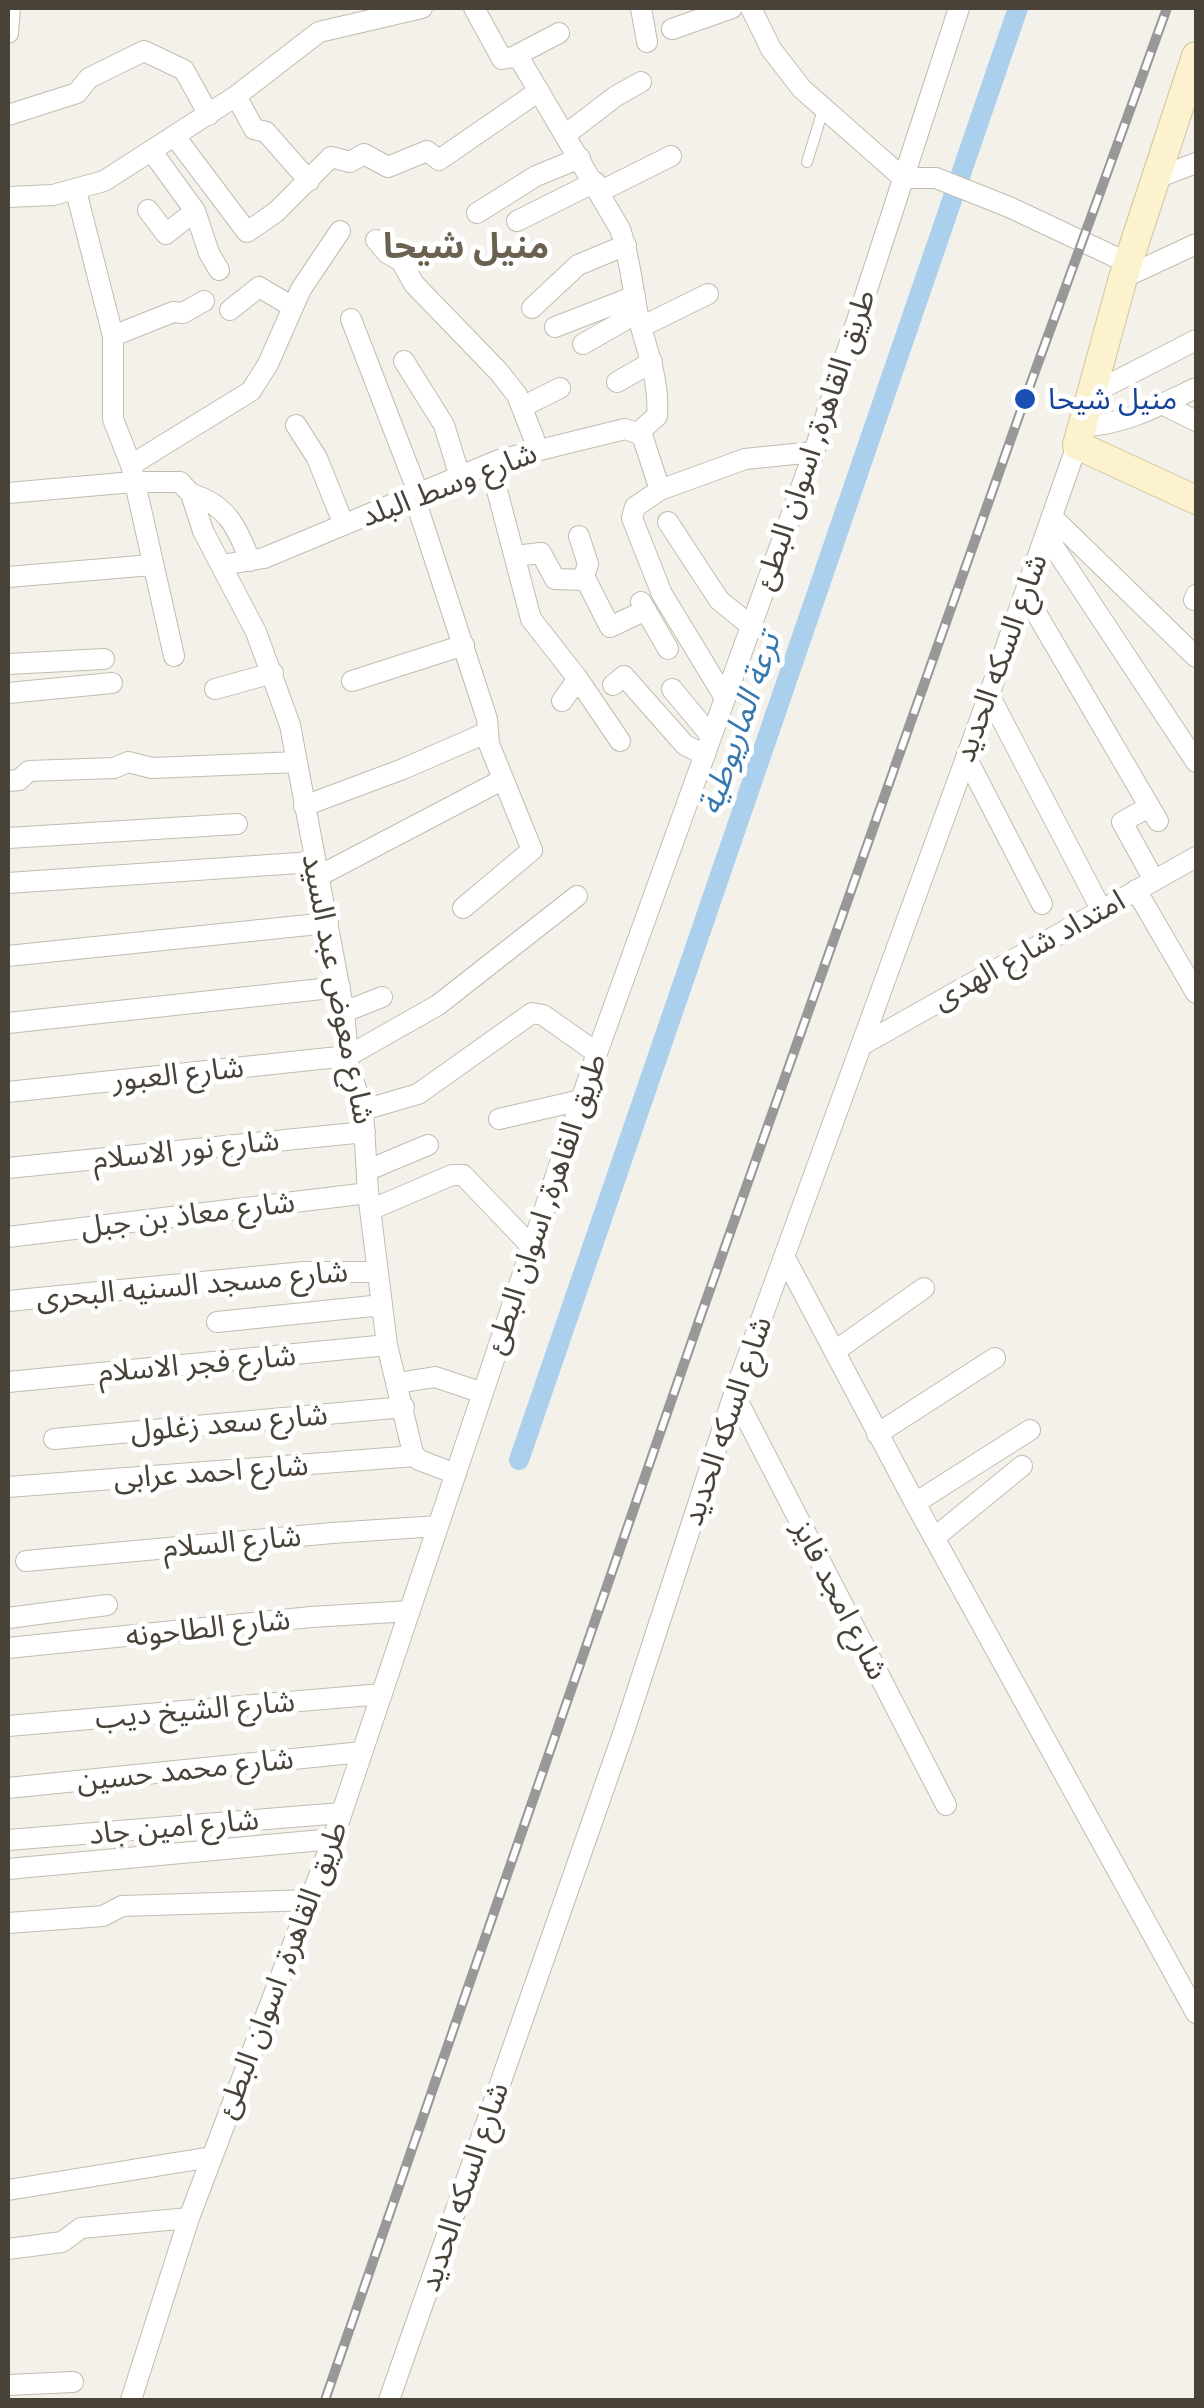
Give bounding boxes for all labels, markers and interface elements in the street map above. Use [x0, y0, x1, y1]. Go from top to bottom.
district label: منيل شيحا [383, 226, 549, 268]
street label: طريق القاهرة, اسوان البطئ [747, 285, 883, 595]
place label: منيل شيحا [1048, 381, 1177, 417]
marker: منيل شيحا [1012, 386, 1038, 412]
street label: شارع وسط البلد [356, 435, 542, 535]
street label: شارع السكه الحديد [947, 549, 1055, 767]
water label: ترعة الماريوطية [691, 628, 789, 820]
street label: شارع معوض عبد السيد [294, 851, 382, 1127]
street label: امتداد شارع الهدى [927, 882, 1131, 1018]
street label: شارع العبور [110, 1049, 246, 1099]
street label: طريق القاهرة, اسوان البطئ [478, 1049, 614, 1359]
street label: شارع نور الاسلام [91, 1122, 281, 1178]
street label: شارع معاذ بن جبل [79, 1184, 297, 1246]
street label: شارع مسجد السنيه البحرى [35, 1253, 349, 1317]
street label: شارع السكه الحديد [674, 1312, 780, 1530]
street label: شارع فجر الاسلام [97, 1337, 297, 1391]
street label: شارع سعد زغلول [129, 1396, 329, 1450]
street label: شارع احمد عرابى [112, 1447, 310, 1497]
street label: شارع امجد فايز [784, 1514, 896, 1686]
street label: شارع السلام [161, 1518, 303, 1566]
street label: شارع الطاحونه [124, 1601, 292, 1655]
street label: شارع الشيخ ديب [93, 1683, 297, 1737]
street label: شارع محمد حسين [75, 1741, 295, 1799]
street label: شارع امين جاد [88, 1802, 260, 1852]
street label: طريق القاهرة, اسوان البطئ [209, 1816, 355, 2124]
street label: شارع السكه الحديد [411, 2078, 517, 2296]

